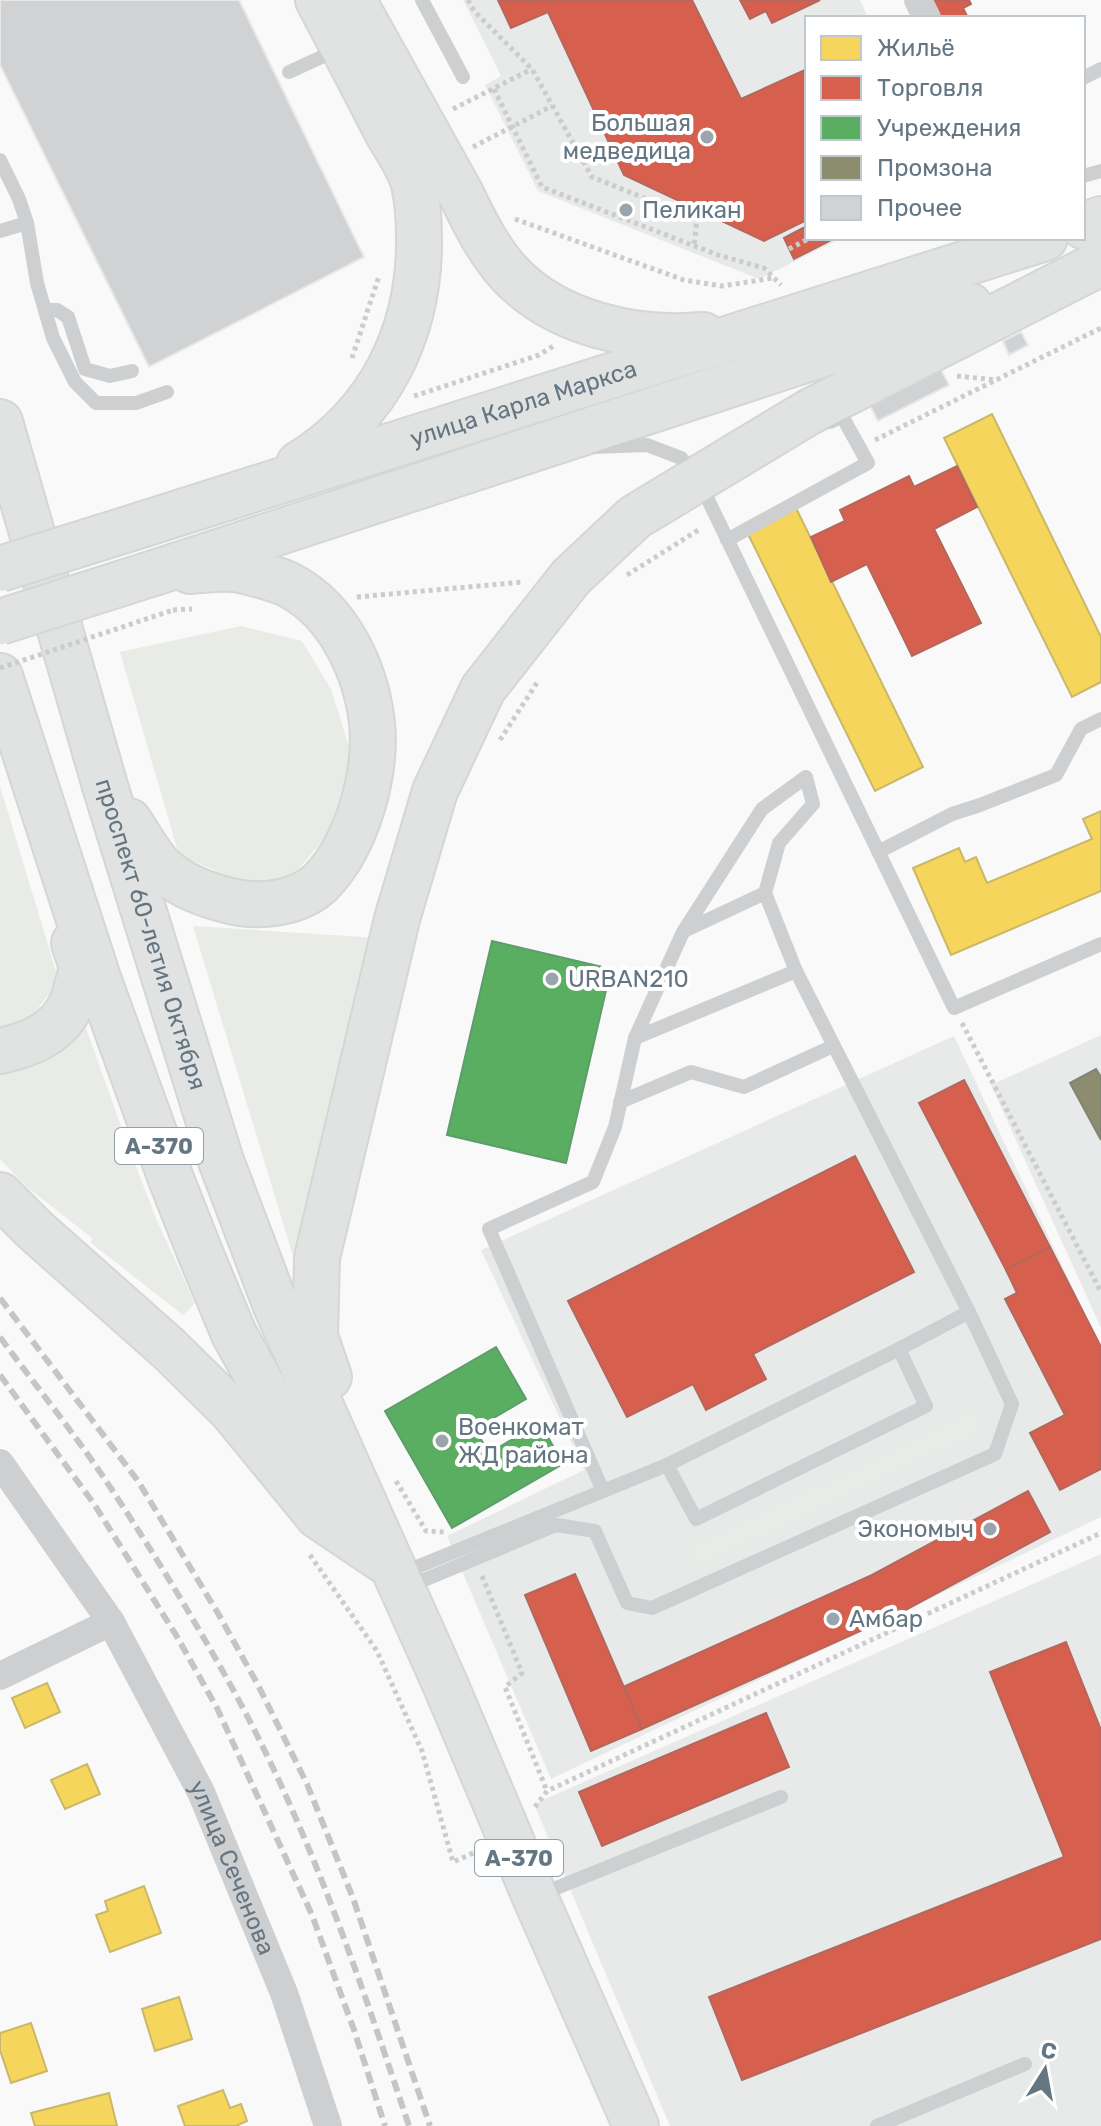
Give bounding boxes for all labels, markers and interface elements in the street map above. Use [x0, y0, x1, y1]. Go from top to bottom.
legend [805, 16, 1085, 240]
text: Жильё [877, 34, 955, 62]
text: Торговля [877, 74, 983, 102]
place label: Большая медведица [563, 109, 691, 165]
text: Учреждения [877, 114, 1021, 142]
marker: Большая медведица [698, 128, 716, 146]
text: Промзона [877, 154, 993, 182]
text: Прочее [877, 194, 962, 222]
place label: Пеликан [642, 196, 742, 224]
marker: Пеликан [617, 201, 635, 219]
street label: улица Карла Маркса [407, 355, 640, 453]
street label: проспект 60-летия Октября [90, 775, 212, 1093]
place label: URBAN210 [568, 965, 689, 993]
marker: URBAN210 [543, 970, 561, 988]
road number: А-370 [115, 1128, 203, 1164]
place label: Военкомат ЖД района [458, 1413, 588, 1469]
marker: Военкомат ЖД района [433, 1432, 451, 1450]
place label: Экономыч [858, 1515, 974, 1543]
marker: Экономыч [981, 1520, 999, 1538]
place label: Амбар [849, 1605, 923, 1633]
marker: Амбар [824, 1610, 842, 1628]
street label: улица Сеченова [183, 1775, 281, 1959]
road number: А-370 [475, 1840, 563, 1876]
north arrow [1005, 2030, 1085, 2110]
text: С [1039, 2036, 1059, 2066]

